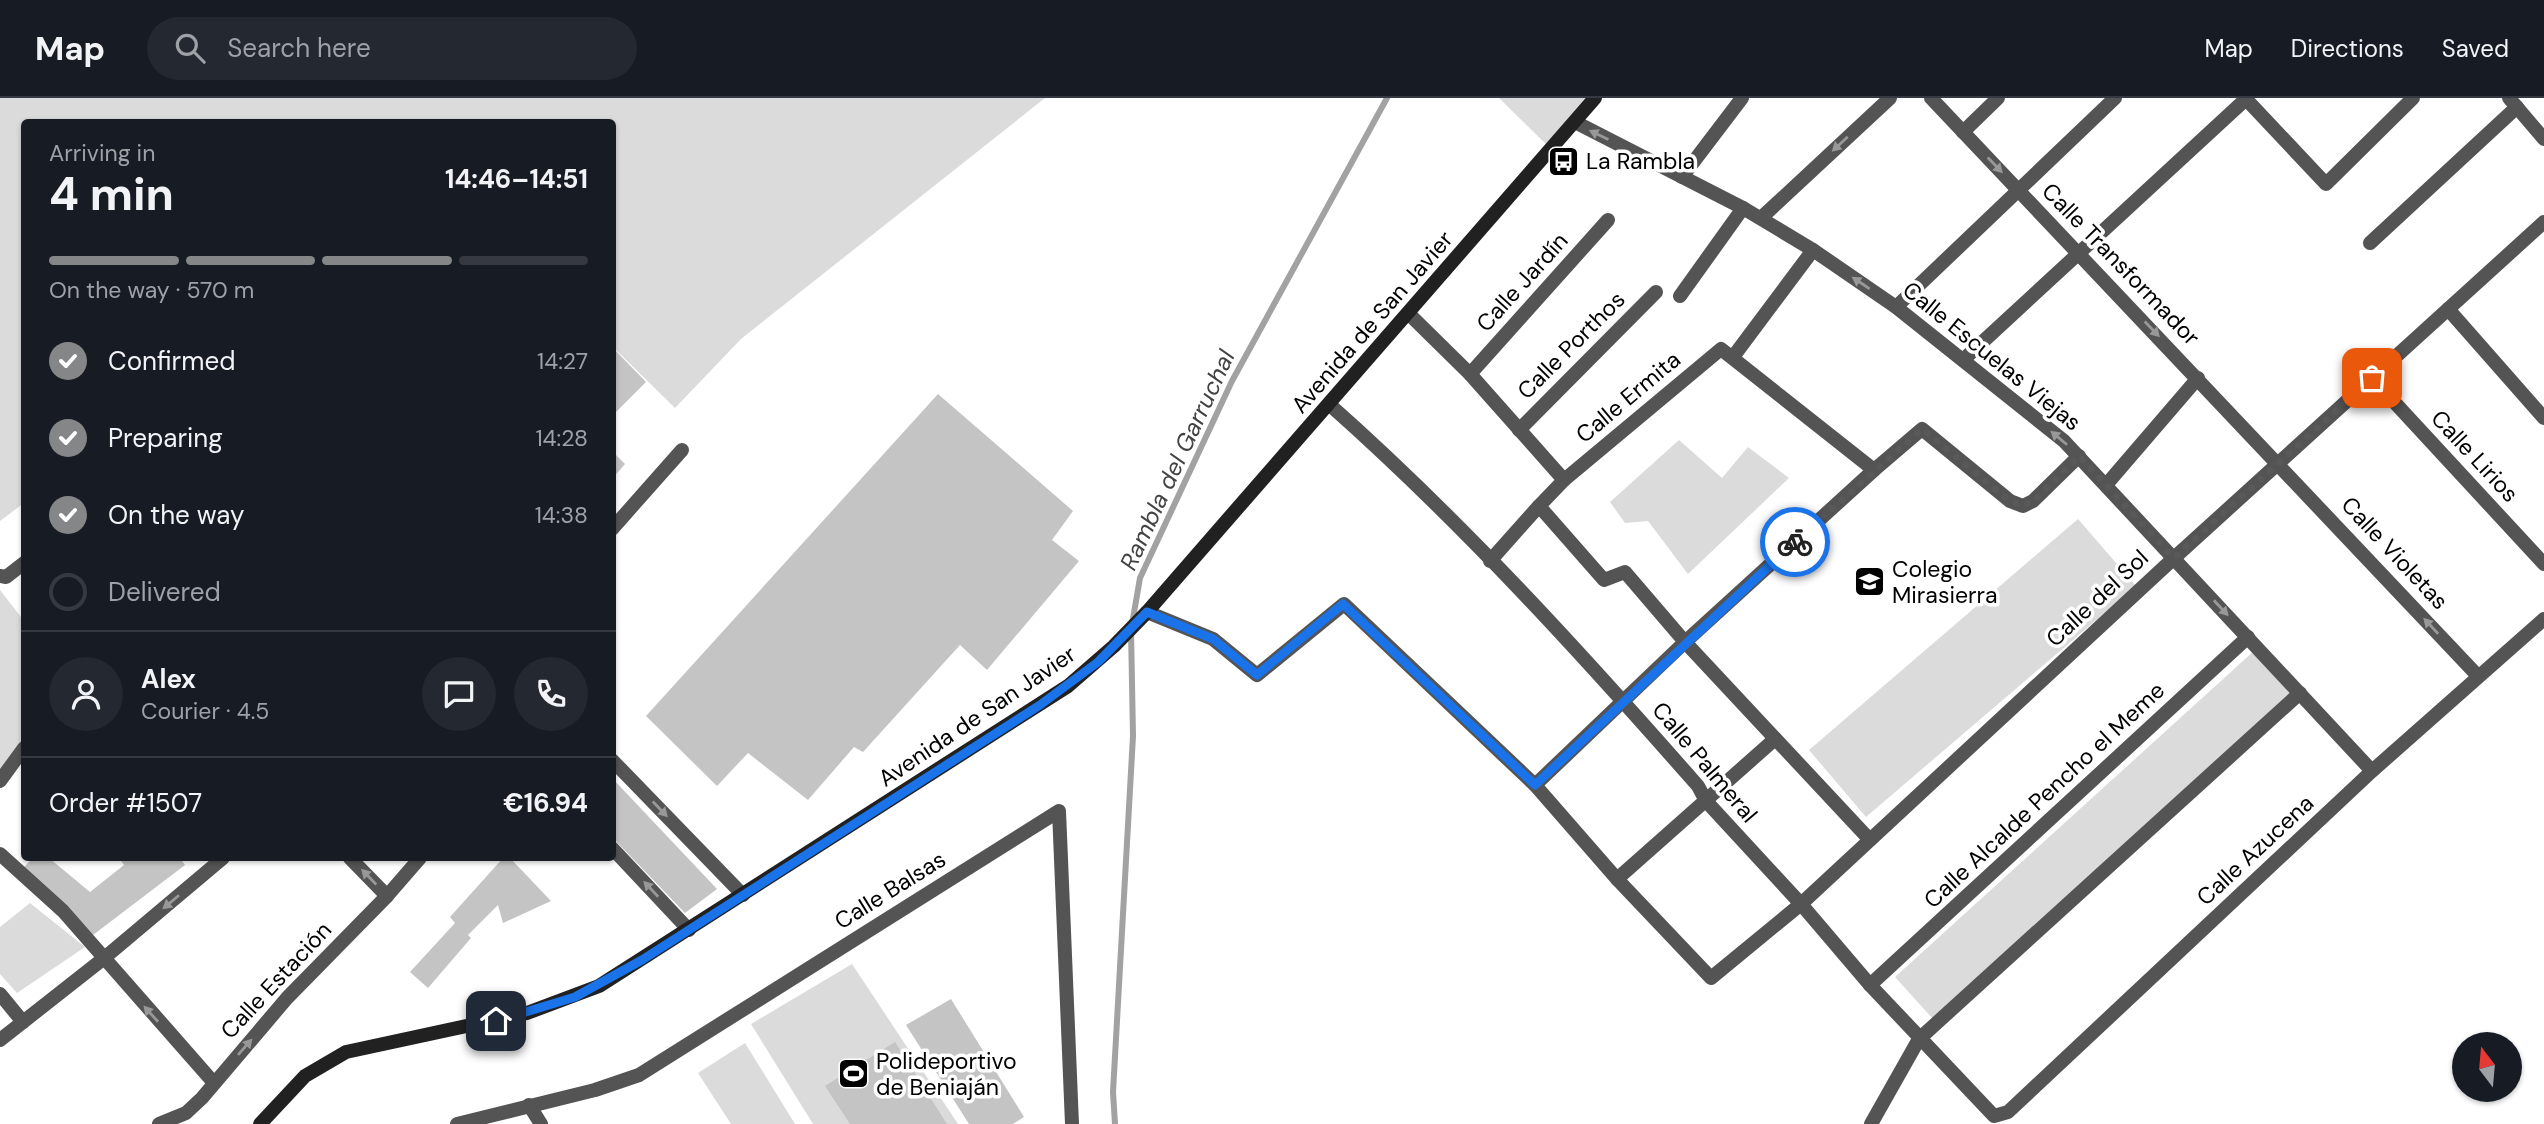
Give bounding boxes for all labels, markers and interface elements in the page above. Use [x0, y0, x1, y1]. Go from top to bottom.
search box [147, 17, 637, 80]
text: Map [35, 27, 105, 70]
icon: search [171, 29, 209, 67]
text: Search here [227, 31, 371, 65]
text: Map [2205, 33, 2253, 64]
text: Directions [2291, 33, 2404, 64]
text: Saved [2442, 33, 2509, 64]
one-way arrow [1589, 129, 1609, 140]
one-way arrow [1832, 136, 1849, 152]
text: Arriving in [49, 138, 155, 168]
bus stop icon: La Rambla [1546, 144, 1580, 178]
place label: La Rambla [1586, 146, 1695, 176]
one-way arrow [1986, 156, 2002, 173]
text: 14:46–14:51 [445, 162, 588, 196]
text: 4 min [49, 164, 174, 224]
street label: Calle Transformador [2036, 176, 2206, 352]
street label: Avenida de San Javier [1285, 225, 1459, 419]
street label: Calle Jardín [1470, 226, 1574, 338]
text: On the way · 570 m [49, 275, 254, 305]
street label: Calle Escuelas Viejas [1897, 275, 2087, 437]
one-way arrow [1852, 276, 1870, 290]
street label: Calle Porthos [1511, 285, 1631, 405]
one-way arrow [2144, 321, 2160, 338]
icon: check [49, 342, 87, 380]
text: Confirmed [108, 344, 235, 378]
water label: Rambla del Garruchal [1112, 345, 1242, 575]
street label: Calle Ermita [1570, 345, 1686, 449]
text: 14:27 [537, 346, 588, 376]
pin [2342, 348, 2402, 408]
icon: bag [2353, 359, 2391, 397]
street label: Calle Lirios [2425, 404, 2525, 508]
icon: check [49, 419, 87, 457]
text: Preparing [108, 421, 223, 455]
text: 14:28 [535, 423, 588, 453]
one-way arrow [2051, 431, 2068, 446]
street label: Calle Violetas [2335, 490, 2455, 616]
icon: check [49, 496, 87, 534]
text: On the way [108, 498, 244, 532]
text: 14:38 [535, 500, 588, 530]
courier [1760, 507, 1830, 577]
icon: bike [1776, 523, 1814, 561]
street label: Calle del Sol [2039, 543, 2155, 653]
place label: Colegio Mirasierra [1892, 554, 1998, 610]
school or university icon: Colegio Mirasierra [1852, 565, 1886, 599]
text: Delivered [108, 575, 221, 609]
one-way arrow [2212, 599, 2228, 616]
one-way arrow [2423, 617, 2439, 634]
street label: Avenida de San Javier [872, 639, 1082, 793]
button: person [49, 657, 123, 731]
button: chat [422, 657, 496, 731]
button: phone [514, 657, 588, 731]
text: Alex [141, 662, 196, 696]
street label: Calle Alcalde Pencho el Meme [1917, 675, 2171, 915]
street label: Calle Palmeral [1646, 695, 1764, 829]
text: Courier · 4.5 [141, 696, 269, 726]
text: Order #1507 [49, 786, 202, 820]
text: €16.94 [503, 786, 588, 820]
street label: Calle Azucena [2190, 788, 2320, 912]
one-way arrow [651, 800, 667, 817]
street label: Calle Balsas [829, 844, 951, 936]
one-way arrow [361, 869, 377, 886]
one-way arrow [643, 881, 659, 898]
one-way arrow [162, 894, 179, 909]
street label: Calle Estación [214, 915, 338, 1045]
pin [466, 991, 526, 1051]
icon: home [477, 1002, 515, 1040]
one-way arrow [144, 1006, 160, 1023]
north arrow [2452, 1032, 2522, 1102]
map controls [2452, 1032, 2522, 1102]
one-way arrow [237, 1038, 253, 1056]
place label: Polideportivo de Beniaján [876, 1046, 1017, 1102]
sports icon: Polideportivo de Beniaján [836, 1057, 870, 1091]

